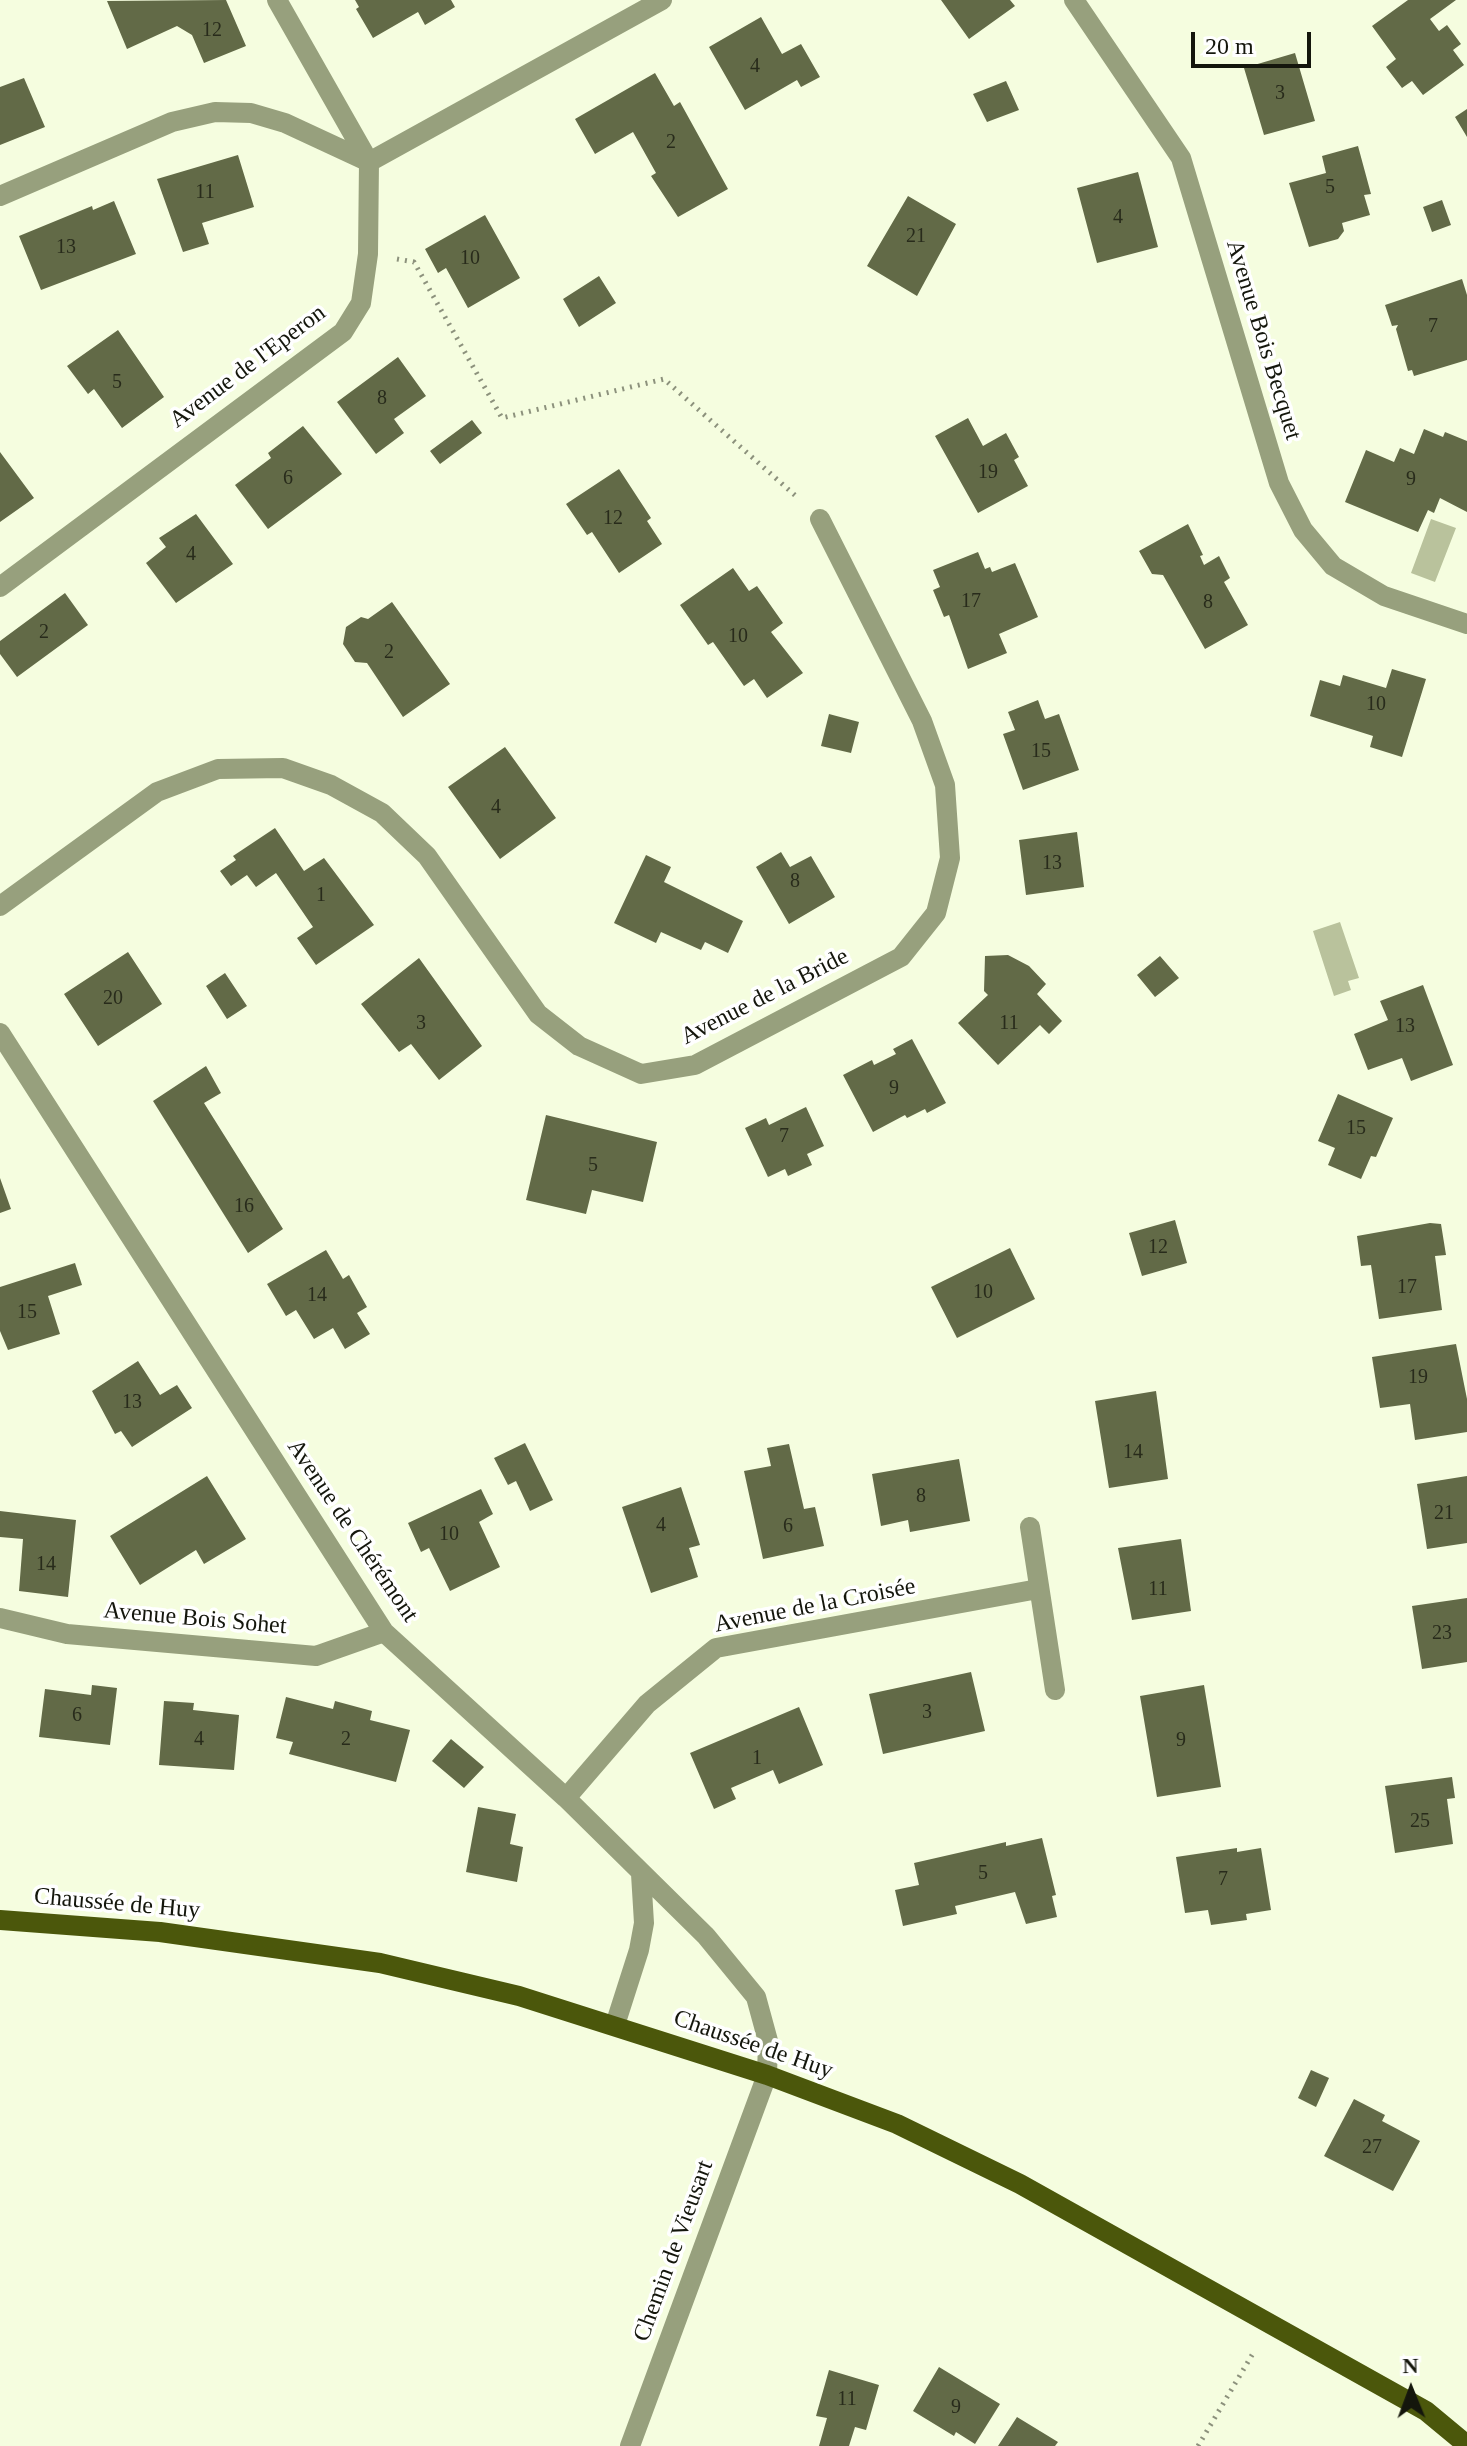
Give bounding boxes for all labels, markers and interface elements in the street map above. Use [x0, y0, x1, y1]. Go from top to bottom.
scale bar [1195, 16, 1315, 66]
house number: 12 [202, 19, 222, 43]
text: 20 m [1205, 33, 1254, 59]
house number: 4 [750, 55, 760, 79]
house number: 3 [1275, 82, 1285, 106]
house number: 2 [666, 131, 676, 155]
house number: 5 [1325, 176, 1335, 200]
house number: 11 [195, 181, 215, 205]
house number: 4 [1113, 206, 1123, 230]
house number: 21 [906, 225, 926, 249]
house number: 13 [56, 236, 76, 260]
street label: Avenue Bois Becquet [1219, 237, 1307, 443]
house number: 10 [460, 247, 480, 271]
street label: Avenue de l'Eperon [164, 299, 332, 435]
house number: 7 [1428, 315, 1438, 339]
house number: 5 [112, 371, 122, 395]
house number: 8 [377, 387, 387, 411]
house number: 19 [978, 461, 998, 485]
house number: 6 [283, 467, 293, 491]
house number: 9 [1406, 468, 1416, 492]
house number: 12 [603, 507, 623, 531]
house number: 4 [186, 543, 196, 567]
house number: 17 [961, 590, 981, 614]
house number: 8 [1203, 591, 1213, 615]
house number: 2 [39, 621, 49, 645]
house number: 10 [728, 625, 748, 649]
house number: 2 [384, 641, 394, 665]
house number: 10 [1366, 693, 1386, 717]
house number: 15 [1031, 740, 1051, 764]
house number: 4 [491, 796, 501, 820]
house number: 13 [1042, 852, 1062, 876]
house number: 8 [790, 870, 800, 894]
house number: 1 [316, 884, 326, 908]
street label: Avenue de la Bride [676, 942, 854, 1052]
house number: 20 [103, 987, 123, 1011]
house number: 3 [416, 1012, 426, 1036]
house number: 11 [999, 1012, 1019, 1036]
house number: 13 [1395, 1015, 1415, 1039]
house number: 9 [889, 1077, 899, 1101]
house number: 15 [1346, 1117, 1366, 1141]
house number: 7 [779, 1125, 789, 1149]
house number: 5 [588, 1154, 598, 1178]
house number: 16 [234, 1195, 254, 1219]
house number: 12 [1148, 1236, 1168, 1260]
house number: 17 [1397, 1276, 1417, 1300]
house number: 10 [973, 1281, 993, 1305]
house number: 14 [307, 1284, 327, 1308]
house number: 15 [17, 1301, 37, 1325]
house number: 19 [1408, 1366, 1428, 1390]
house number: 13 [122, 1391, 142, 1415]
street label: Avenue de Chérémont [280, 1434, 424, 1628]
house number: 14 [1123, 1441, 1143, 1465]
house number: 8 [916, 1485, 926, 1509]
house number: 21 [1434, 1502, 1454, 1526]
house number: 4 [656, 1514, 666, 1538]
house number: 6 [783, 1515, 793, 1539]
house number: 10 [439, 1523, 459, 1547]
house number: 14 [36, 1553, 56, 1577]
street label: Avenue de la Croisée [712, 1572, 918, 1640]
house number: 11 [1148, 1578, 1168, 1602]
street label: Avenue Bois Sohet [102, 1597, 288, 1641]
house number: 23 [1432, 1622, 1452, 1646]
house number: 3 [922, 1701, 932, 1725]
house number: 6 [72, 1704, 82, 1728]
house number: 4 [194, 1728, 204, 1752]
house number: 2 [341, 1728, 351, 1752]
house number: 9 [1176, 1729, 1186, 1753]
house number: 1 [752, 1747, 762, 1771]
house number: 25 [1410, 1810, 1430, 1834]
house number: 5 [978, 1862, 988, 1886]
house number: 7 [1218, 1868, 1228, 1892]
street label: Chaussée de Huy [33, 1882, 201, 1926]
street label: Chaussée de Huy [670, 2004, 836, 2086]
house number: 27 [1362, 2136, 1382, 2160]
street label: Chemin de Vieusart [628, 2157, 720, 2345]
north arrow [1371, 2350, 1451, 2430]
text: N [1402, 2353, 1419, 2378]
house number: 11 [837, 2388, 857, 2412]
house number: 9 [951, 2396, 961, 2420]

